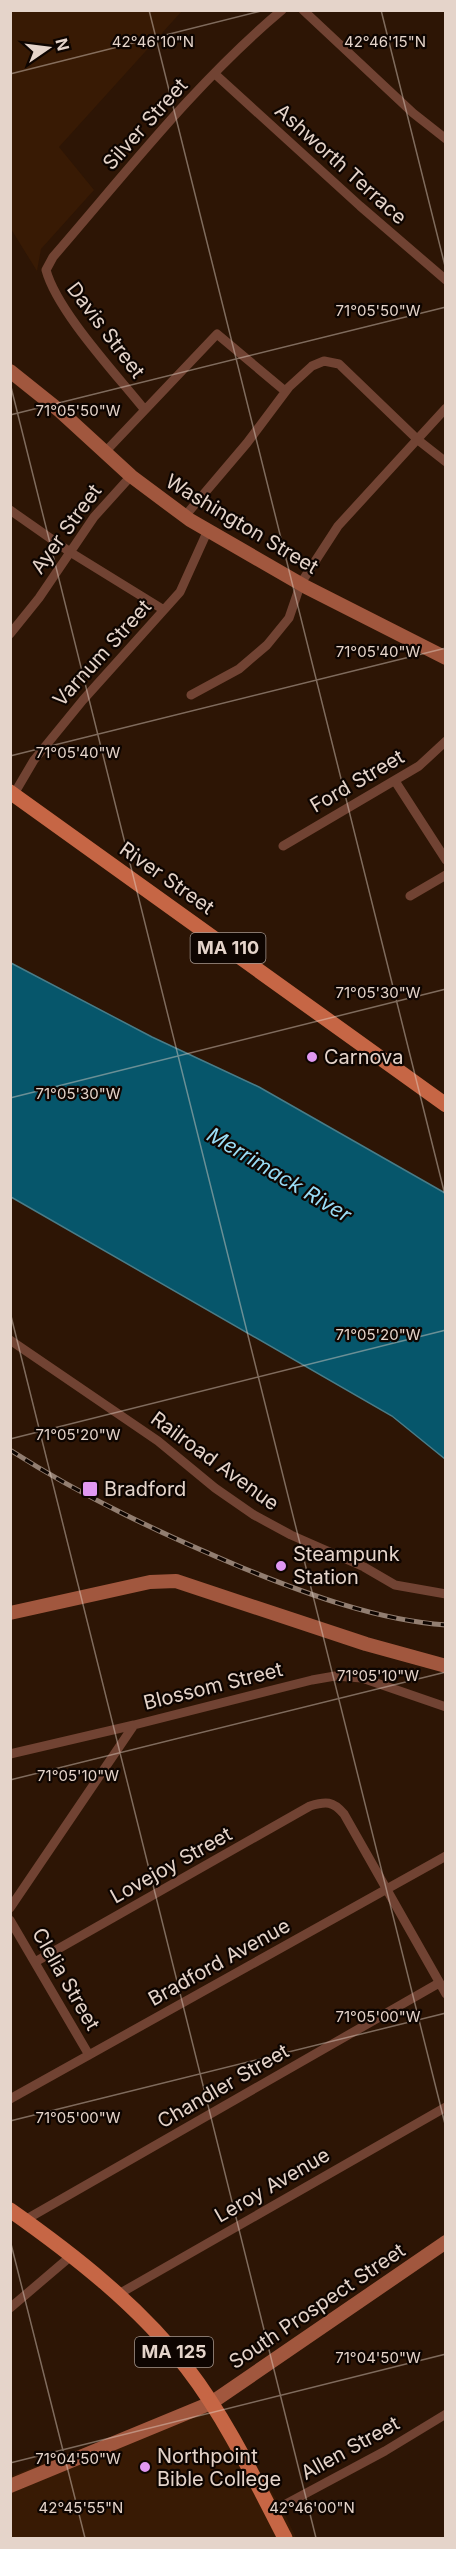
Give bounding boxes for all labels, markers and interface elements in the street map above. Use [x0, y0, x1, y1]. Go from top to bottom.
north arrow [18, 18, 78, 78]
text: 42°46'10"N [112, 32, 194, 51]
text: 42°46'15"N [344, 32, 426, 51]
text: N [51, 36, 74, 53]
street label: Silver Street [98, 73, 193, 175]
street label: Ashworth Terrace [270, 99, 412, 229]
street label: Davis Street [62, 277, 150, 383]
text: 71°05'50"W [336, 301, 421, 320]
text: 71°05'50"W [36, 401, 121, 420]
street label: Washington Street [161, 469, 323, 579]
street label: Ayer Street [26, 479, 107, 578]
street label: Varnum Street [48, 594, 156, 711]
text: 71°05'40"W [336, 642, 420, 661]
text: 71°05'40"W [36, 743, 120, 762]
street label: Ford Street [306, 744, 409, 818]
street label: River Street [115, 837, 219, 920]
road number: MA 110 [190, 933, 266, 963]
text: 71°05'30"W [336, 983, 421, 1002]
place label: Carnova [324, 1045, 403, 1069]
marker: Carnova [305, 1050, 319, 1064]
text: 71°05'30"W [36, 1084, 121, 1103]
water label: Merrimack River [203, 1122, 357, 1228]
text: 71°05'20"W [336, 1325, 421, 1344]
street label: Railroad Avenue [146, 1406, 284, 1516]
text: 71°05'20"W [36, 1425, 121, 1444]
place label: Bradford [104, 1477, 186, 1501]
marker: Bradford [81, 1480, 99, 1498]
place label: Steampunk Station [293, 1542, 400, 1589]
marker: Steampunk Station [274, 1559, 288, 1573]
street label: Blossom Street [141, 1657, 286, 1715]
text: 71°05'10"W [337, 1666, 419, 1685]
text: 71°05'10"W [37, 1766, 119, 1785]
street label: Lovejoy Street [106, 1822, 236, 1908]
street label: Bradford Avenue [144, 1913, 294, 2011]
street label: Clelia Street [27, 1924, 105, 2035]
text: 71°05'00"W [335, 2007, 421, 2026]
street label: Chandler Street [153, 2038, 293, 2133]
text: 71°05'00"W [35, 2108, 121, 2127]
street label: Leroy Avenue [210, 2142, 334, 2228]
street label: South Prospect Street [224, 2238, 410, 2374]
road number: MA 125 [135, 2337, 213, 2367]
text: 71°04'50"W [335, 2348, 421, 2367]
street label: Allen Street [297, 2411, 404, 2485]
place label: Northpoint Bible College [157, 2444, 281, 2491]
text: 71°04'50"W [35, 2449, 121, 2468]
marker: Northpoint Bible College [138, 2460, 152, 2474]
text: 42°45'55"N [39, 2498, 123, 2517]
text: 42°46'00"N [269, 2498, 355, 2517]

